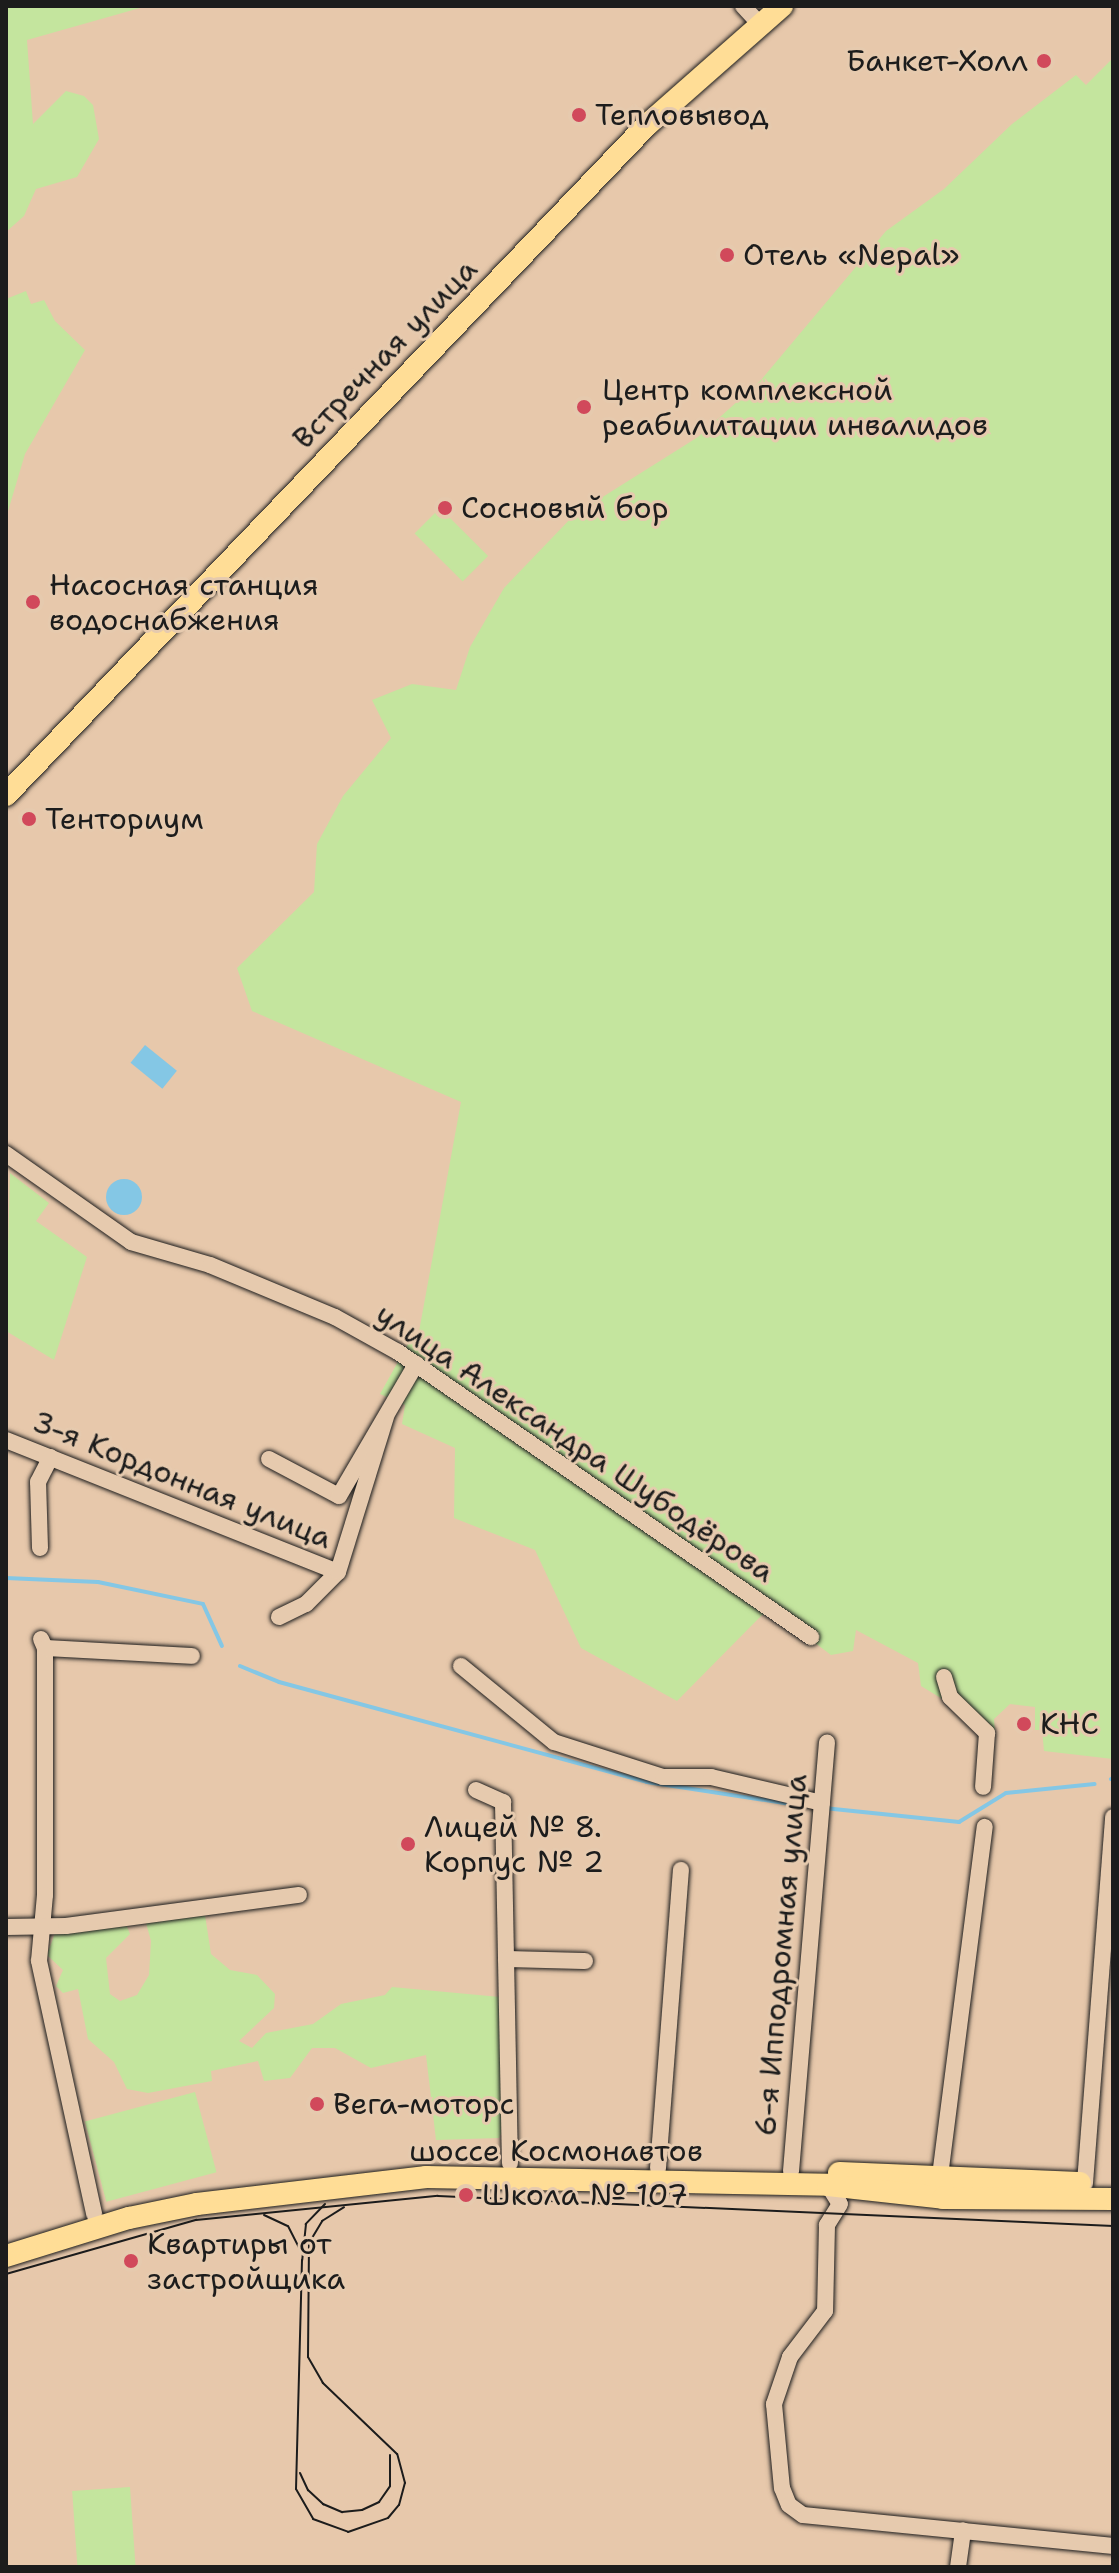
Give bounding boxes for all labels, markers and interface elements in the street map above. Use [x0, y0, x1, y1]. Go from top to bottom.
place label: Банкет-Холл [846, 43, 1028, 79]
marker: Банкет-Холл [1035, 52, 1053, 70]
place label: Тепловывод [595, 97, 769, 133]
marker: Тепловывод [570, 106, 588, 124]
place label: Отель «Nepal» [743, 237, 959, 273]
marker: Отель «Nepal» [718, 246, 736, 264]
street label: Встречная улица [285, 252, 485, 456]
place label: Центр комплексной реабилитации инвалидов [602, 372, 988, 442]
marker: Центр комплексной реабилитации инвалидов [573, 396, 595, 418]
place label: Сосновый бор [461, 490, 669, 526]
marker: Сосновый бор [436, 499, 454, 517]
place label: Насосная станция водоснабжения [49, 567, 319, 638]
marker: Насосная станция водоснабжения [24, 593, 42, 611]
place label: Тенториум [45, 801, 204, 837]
marker: Тенториум [20, 810, 38, 828]
street label: улица Александра Шубодёрова [369, 1296, 781, 1590]
street label: 3-я Кордонная улица [27, 1403, 337, 1557]
place label: КНС [1040, 1706, 1099, 1742]
marker: КНС [1015, 1715, 1033, 1733]
street label: 6-я Ипподромная улица [747, 1772, 815, 2138]
place label: Лицей № 8. Корпус № 2 [424, 1809, 604, 1880]
marker: Лицей № 8. Корпус № 2 [399, 1835, 417, 1853]
place label: Вега-моторс [333, 2086, 515, 2122]
marker: Вега-моторс [308, 2095, 326, 2113]
street label: шоссе Космонавтов [409, 2133, 703, 2169]
place label: Школа № 107 [482, 2177, 688, 2213]
marker: Школа № 107 [457, 2186, 475, 2204]
place label: Квартиры от застройщика [147, 2226, 345, 2296]
marker: Квартиры от застройщика [122, 2252, 140, 2270]

